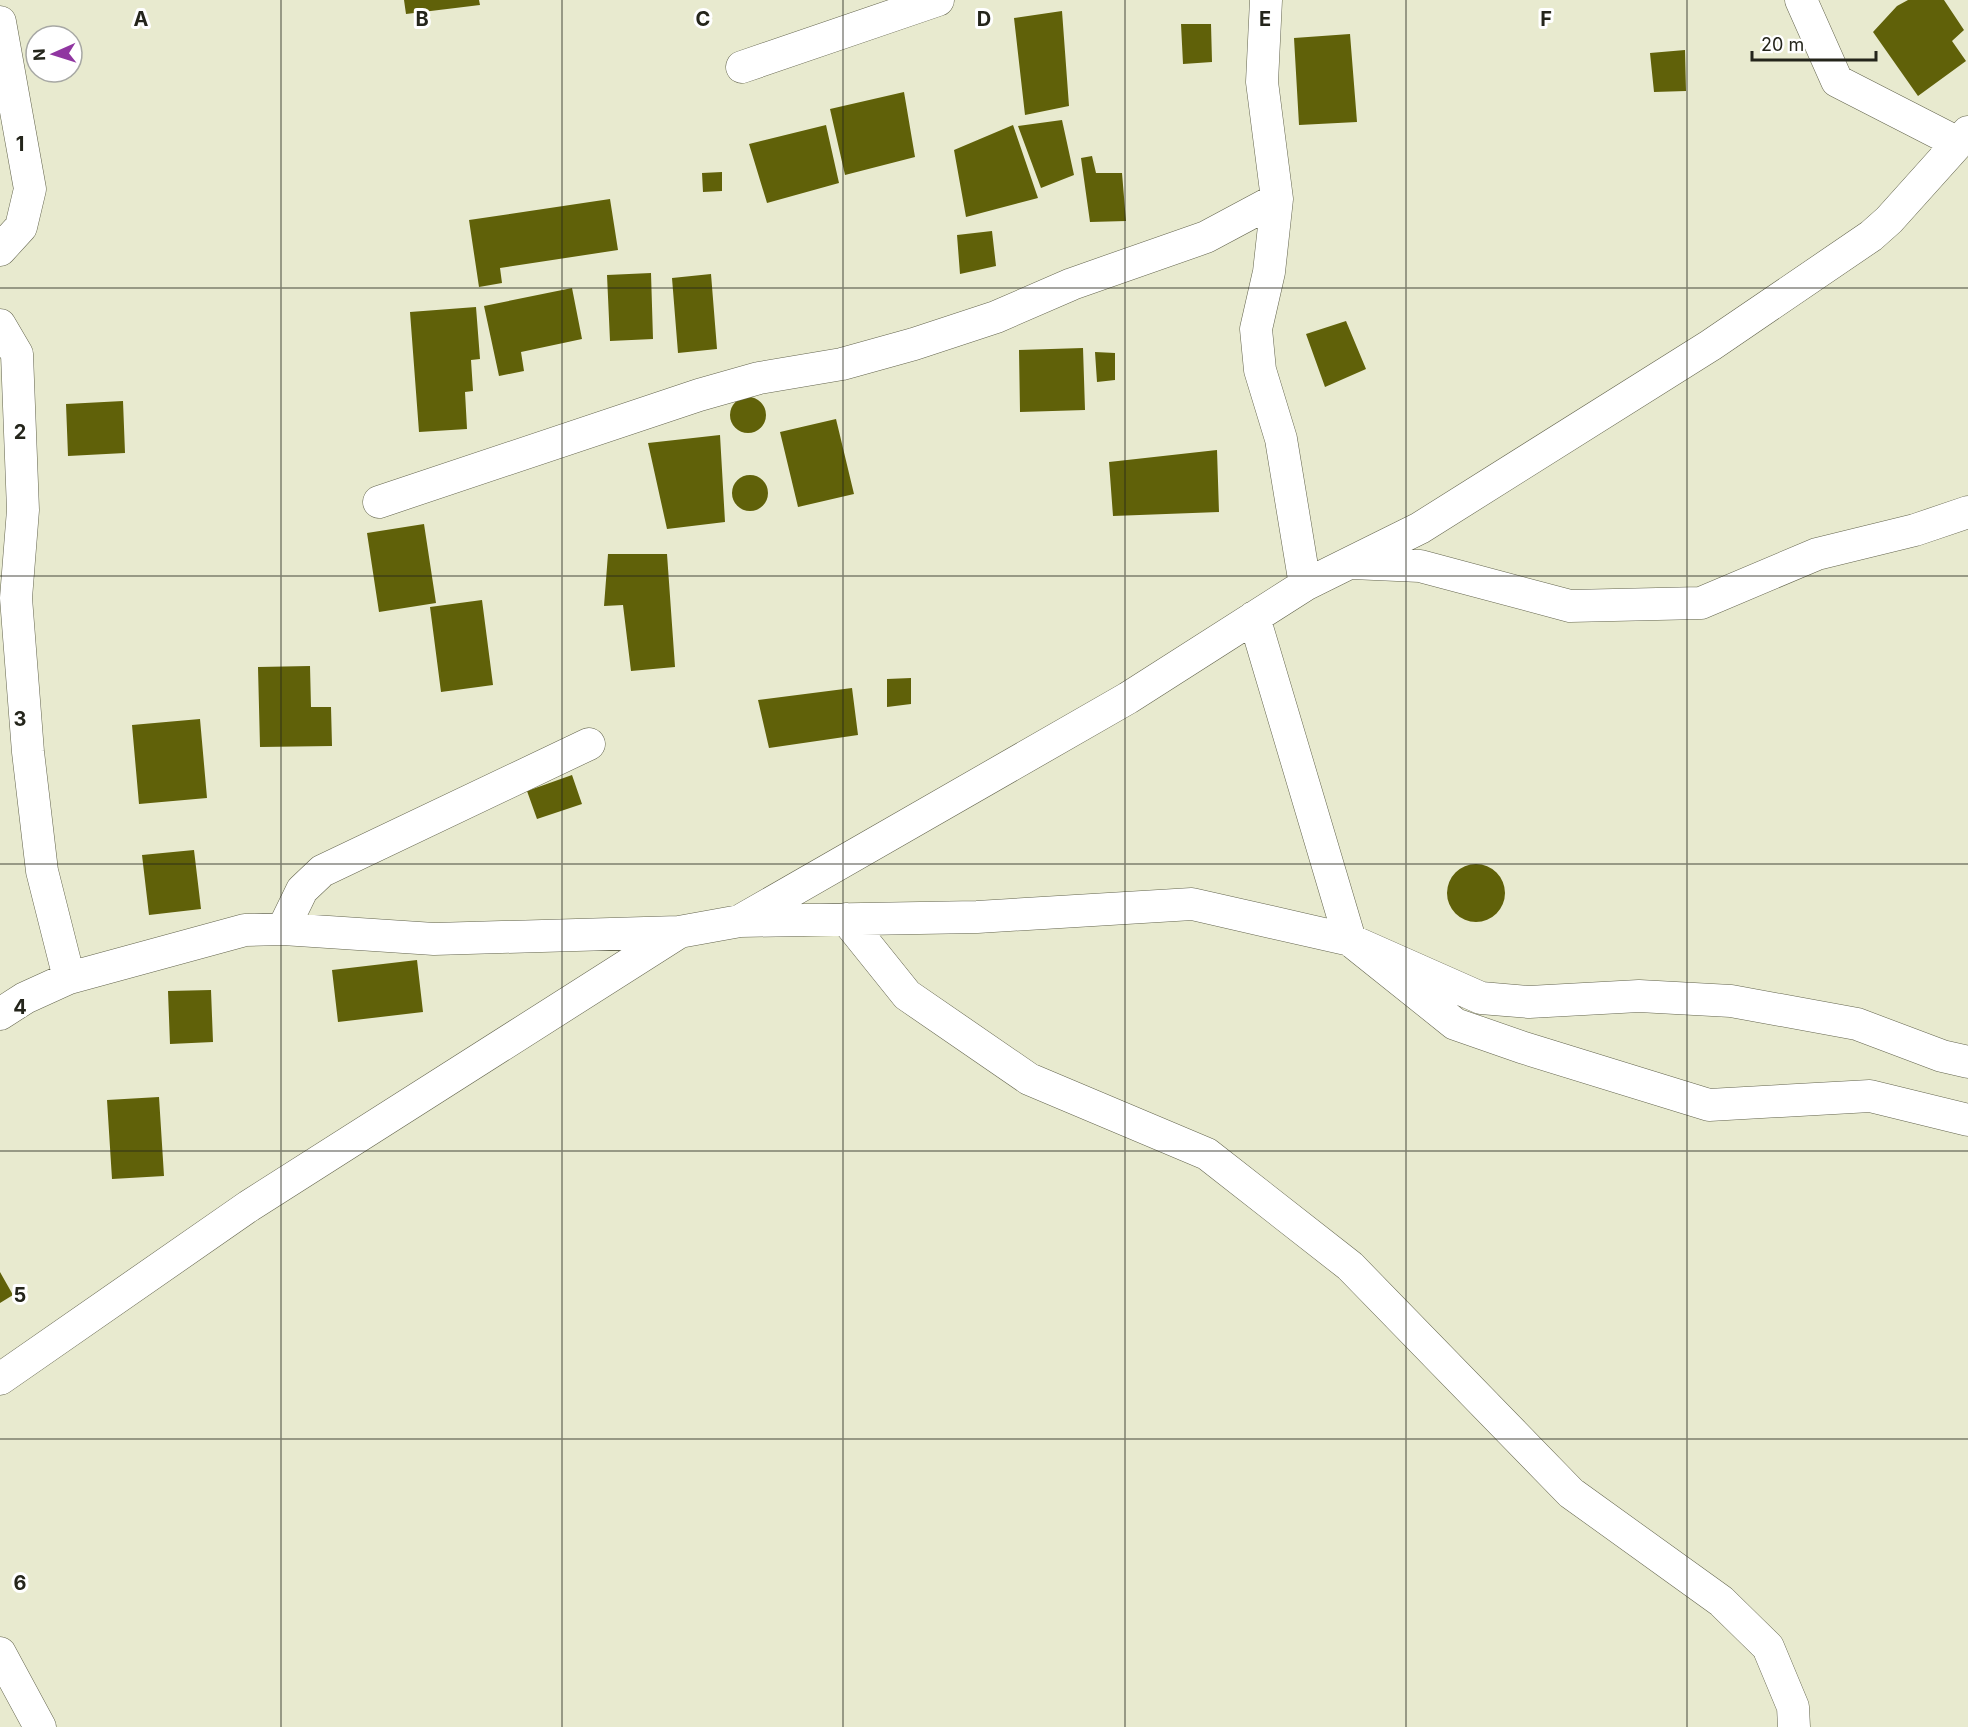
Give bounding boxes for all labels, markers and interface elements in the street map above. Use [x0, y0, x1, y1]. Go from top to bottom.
text: A [134, 7, 149, 31]
text: B [415, 7, 429, 31]
text: C [696, 7, 710, 31]
text: D [977, 7, 991, 31]
text: E [1259, 7, 1271, 31]
text: F [1540, 7, 1552, 31]
north arrow [24, 24, 84, 84]
scale bar [1752, 24, 1876, 62]
text: 20 m [1761, 34, 1804, 55]
text: N [29, 48, 49, 61]
text: 1 [16, 132, 24, 156]
text: 2 [14, 420, 26, 444]
text: 3 [14, 707, 26, 731]
text: 4 [13, 995, 27, 1019]
text: 5 [14, 1283, 26, 1307]
text: 6 [14, 1571, 27, 1595]

